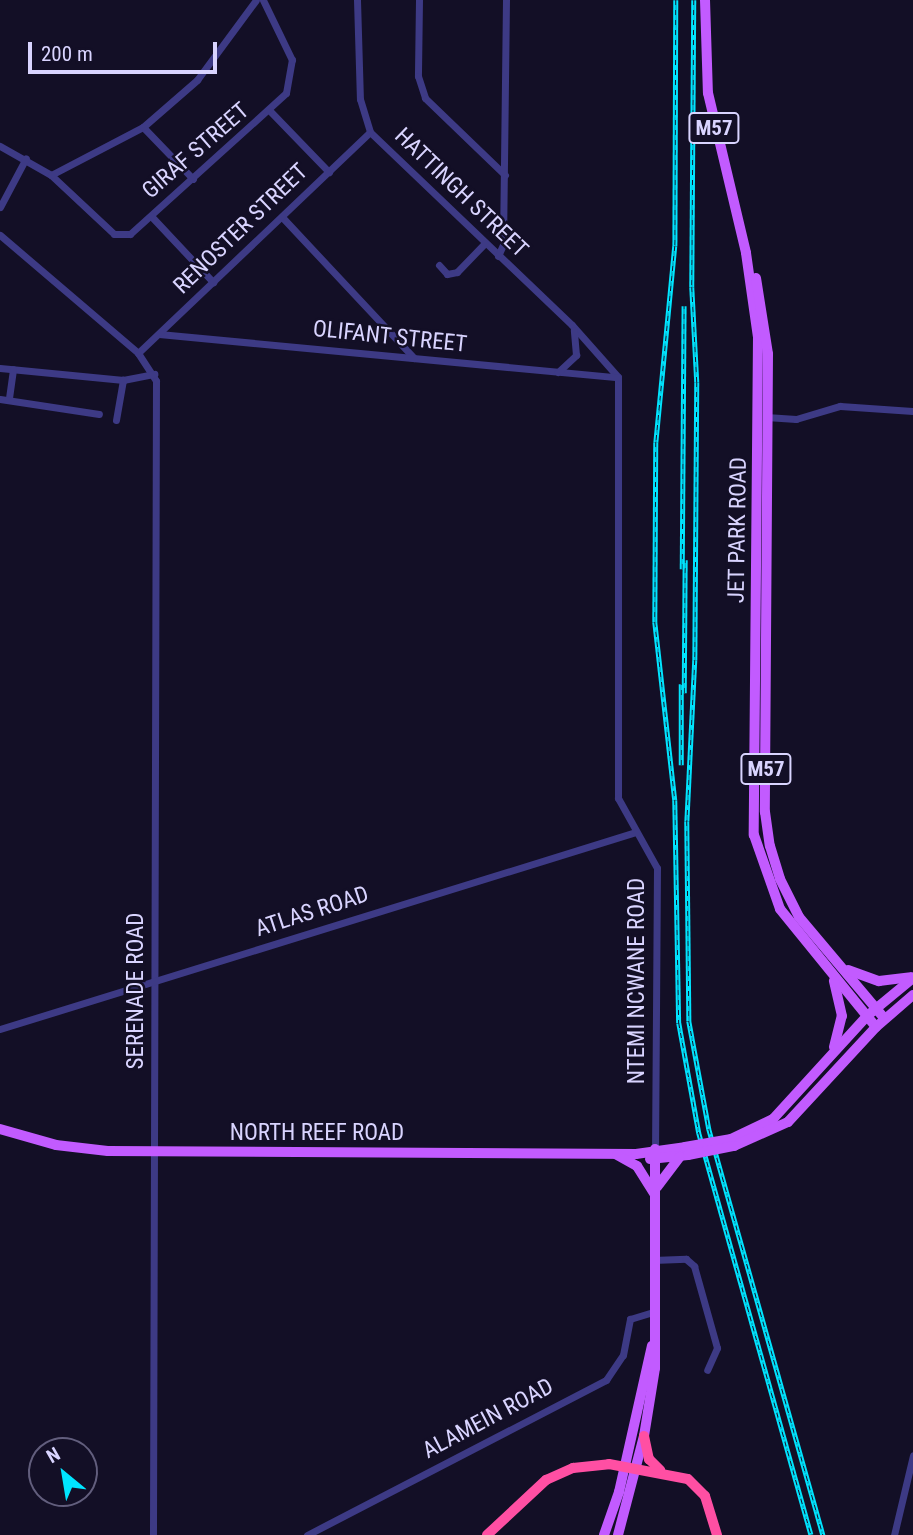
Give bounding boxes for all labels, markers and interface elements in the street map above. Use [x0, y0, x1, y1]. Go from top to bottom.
scale bar [32, 28, 220, 72]
text: 200 m [41, 42, 93, 66]
street label: GIRAF STREET [137, 97, 255, 205]
road number: M57 [688, 110, 740, 146]
street label: HATTINGH STREET [389, 122, 533, 264]
street label: RENOSTER STREET [168, 158, 314, 300]
street label: OLIFANT STREET [311, 315, 469, 359]
street label: JET PARK ROAD [723, 456, 753, 604]
road number: M57 [740, 752, 792, 786]
street label: NTEMI NCWANE ROAD [623, 878, 651, 1084]
street label: ATLAS ROAD [252, 881, 372, 943]
street label: SERENADE ROAD [122, 913, 150, 1069]
street label: NORTH REEF ROAD [230, 1119, 404, 1147]
street label: ALAMEIN ROAD [418, 1373, 558, 1465]
north arrow [28, 1437, 98, 1507]
text: N [42, 1442, 64, 1468]

